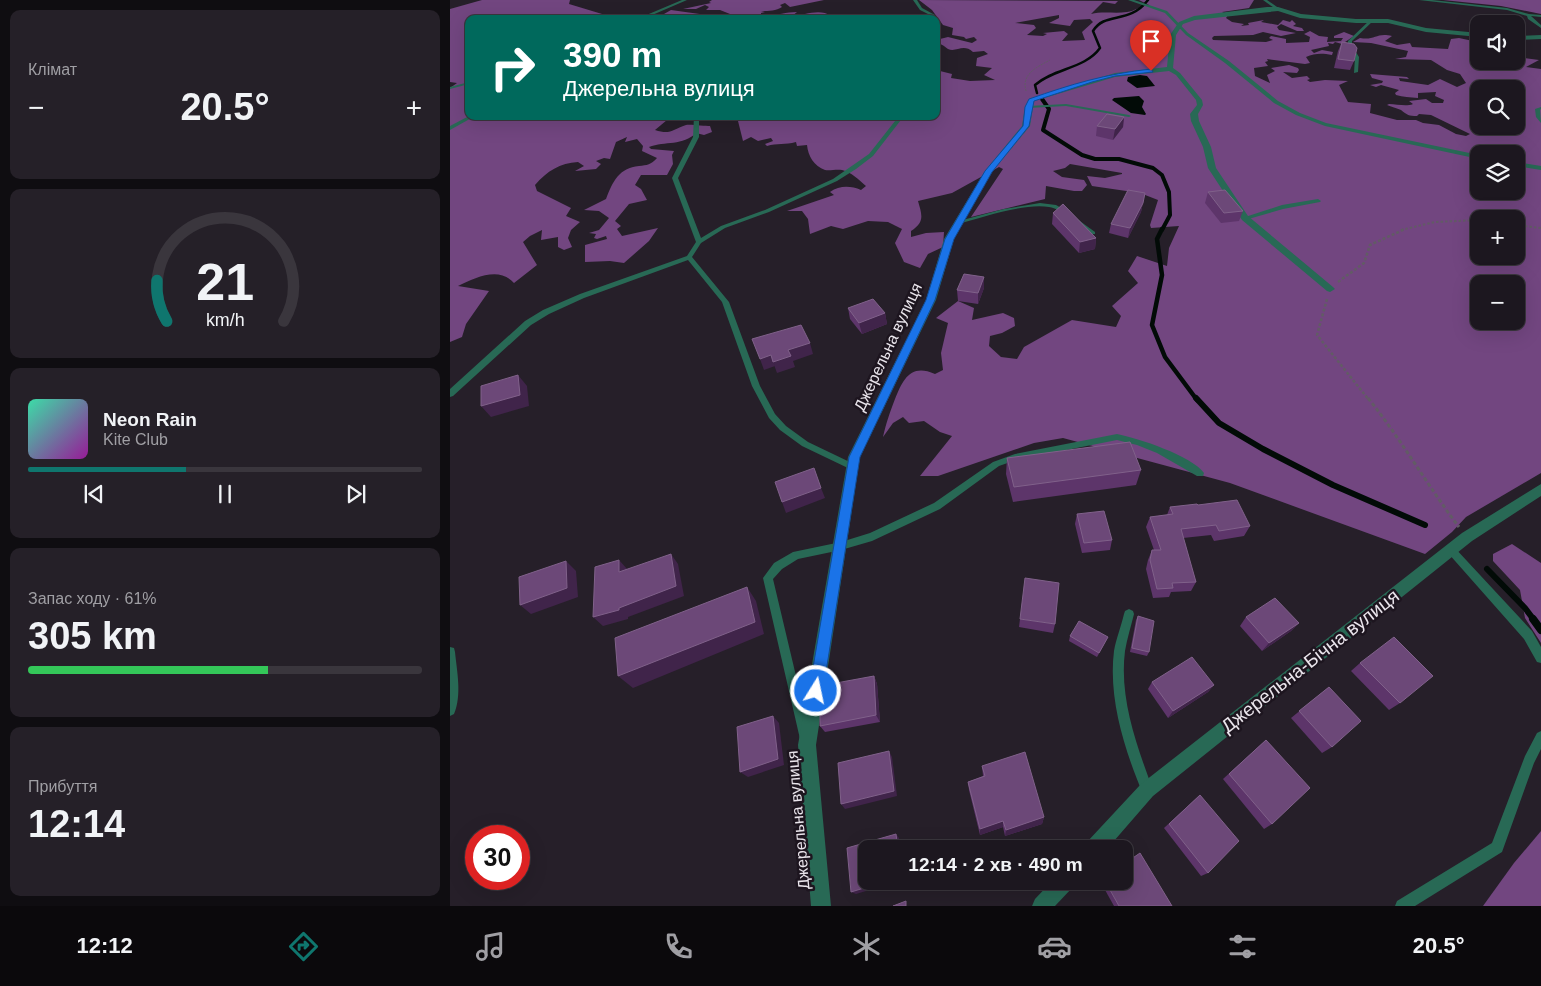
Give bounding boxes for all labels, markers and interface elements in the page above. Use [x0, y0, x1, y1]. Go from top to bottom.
map controls [1470, 15, 1525, 330]
button: sound [1470, 15, 1525, 70]
pin [1130, 20, 1172, 71]
icon: arrive [1137, 27, 1165, 55]
icon: right [480, 35, 545, 100]
text: 390 m [563, 35, 662, 74]
text: Клімат [28, 61, 77, 78]
text: Джерельна вулиця [563, 76, 755, 101]
button: search [1470, 80, 1525, 135]
text: 20.5° [180, 86, 270, 128]
text: − [28, 92, 44, 123]
text: + [406, 92, 422, 123]
button: layers [1470, 145, 1525, 200]
button: + [1470, 210, 1525, 265]
text: 21 [196, 253, 254, 311]
button: − [1470, 275, 1525, 330]
street label: Джерельна вулиця [851, 280, 925, 414]
text: km/h [206, 310, 244, 330]
text: Neon Rain [103, 409, 197, 430]
text: Kite Club [103, 431, 168, 448]
icon: previous [80, 480, 108, 508]
icon: pause [211, 480, 239, 508]
icon: next [342, 480, 370, 508]
street label: Джерельна-Бічна вулиця [1217, 585, 1403, 737]
text: Запас ходу · 61% [28, 590, 157, 607]
text: 305 km [28, 615, 157, 657]
position arrow [789, 664, 841, 716]
street label: Джерельна вулиця [783, 750, 813, 890]
text: Прибуття [28, 778, 97, 795]
text: 12:14 [28, 803, 125, 845]
speed limit sign: 30 [465, 825, 530, 890]
text: 12:14 · 2 хв · 490 m [908, 854, 1083, 875]
icon: directions [286, 929, 321, 964]
icon: music [473, 929, 508, 964]
icon: phone [661, 929, 696, 964]
icon: climate [849, 929, 884, 964]
icon: car [1037, 929, 1072, 964]
icon: filters [1225, 929, 1260, 964]
text: 12:12 [76, 933, 133, 958]
text: 20.5° [1413, 933, 1464, 958]

